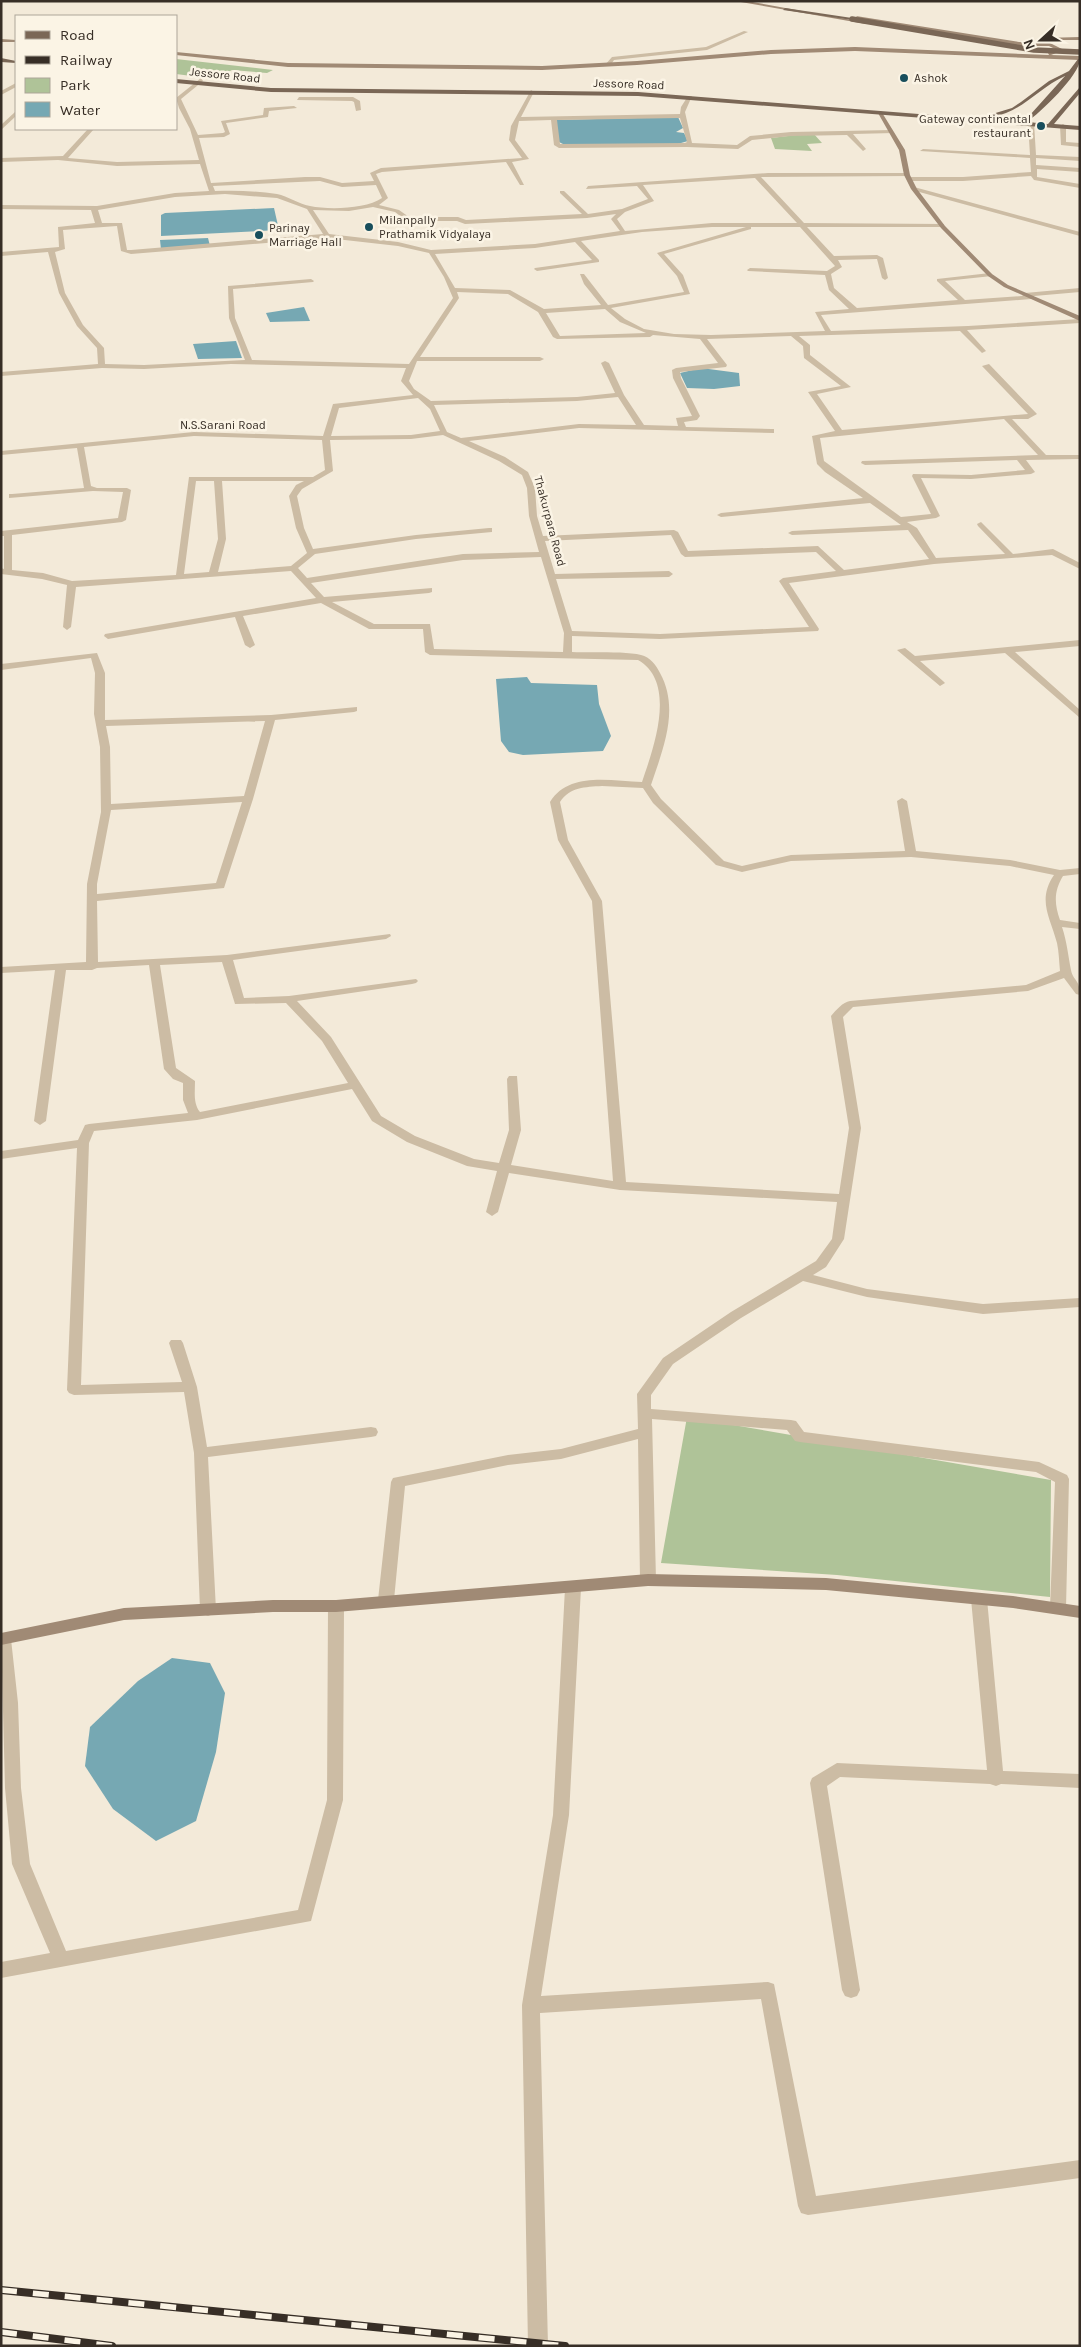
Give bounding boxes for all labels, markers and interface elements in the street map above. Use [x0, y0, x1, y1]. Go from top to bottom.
legend [15, 15, 178, 130]
north arrow [1016, 15, 1066, 65]
text: Road [60, 26, 95, 44]
text: N [1020, 37, 1039, 52]
text: Railway [60, 51, 112, 69]
street label: Jessore Road [189, 64, 261, 86]
place label: Ashok [914, 71, 948, 85]
marker: Ashok [898, 72, 910, 84]
text: Park [60, 76, 90, 94]
street label: Jessore Road [593, 76, 665, 92]
text: Water [60, 101, 101, 119]
place label: Gateway continental restaurant [919, 112, 1031, 140]
marker: Gateway continental restaurant [1035, 120, 1047, 132]
place label: Milanpally Prathamik Vidyalaya [379, 213, 491, 241]
place label: Parinay Marriage Hall [269, 221, 342, 249]
marker: Milanpally Prathamik Vidyalaya [363, 221, 375, 233]
marker: Parinay Marriage Hall [253, 229, 265, 241]
street label: N.S.Sarani Road [180, 418, 266, 432]
street label: Thakurpara Road [531, 474, 569, 568]

